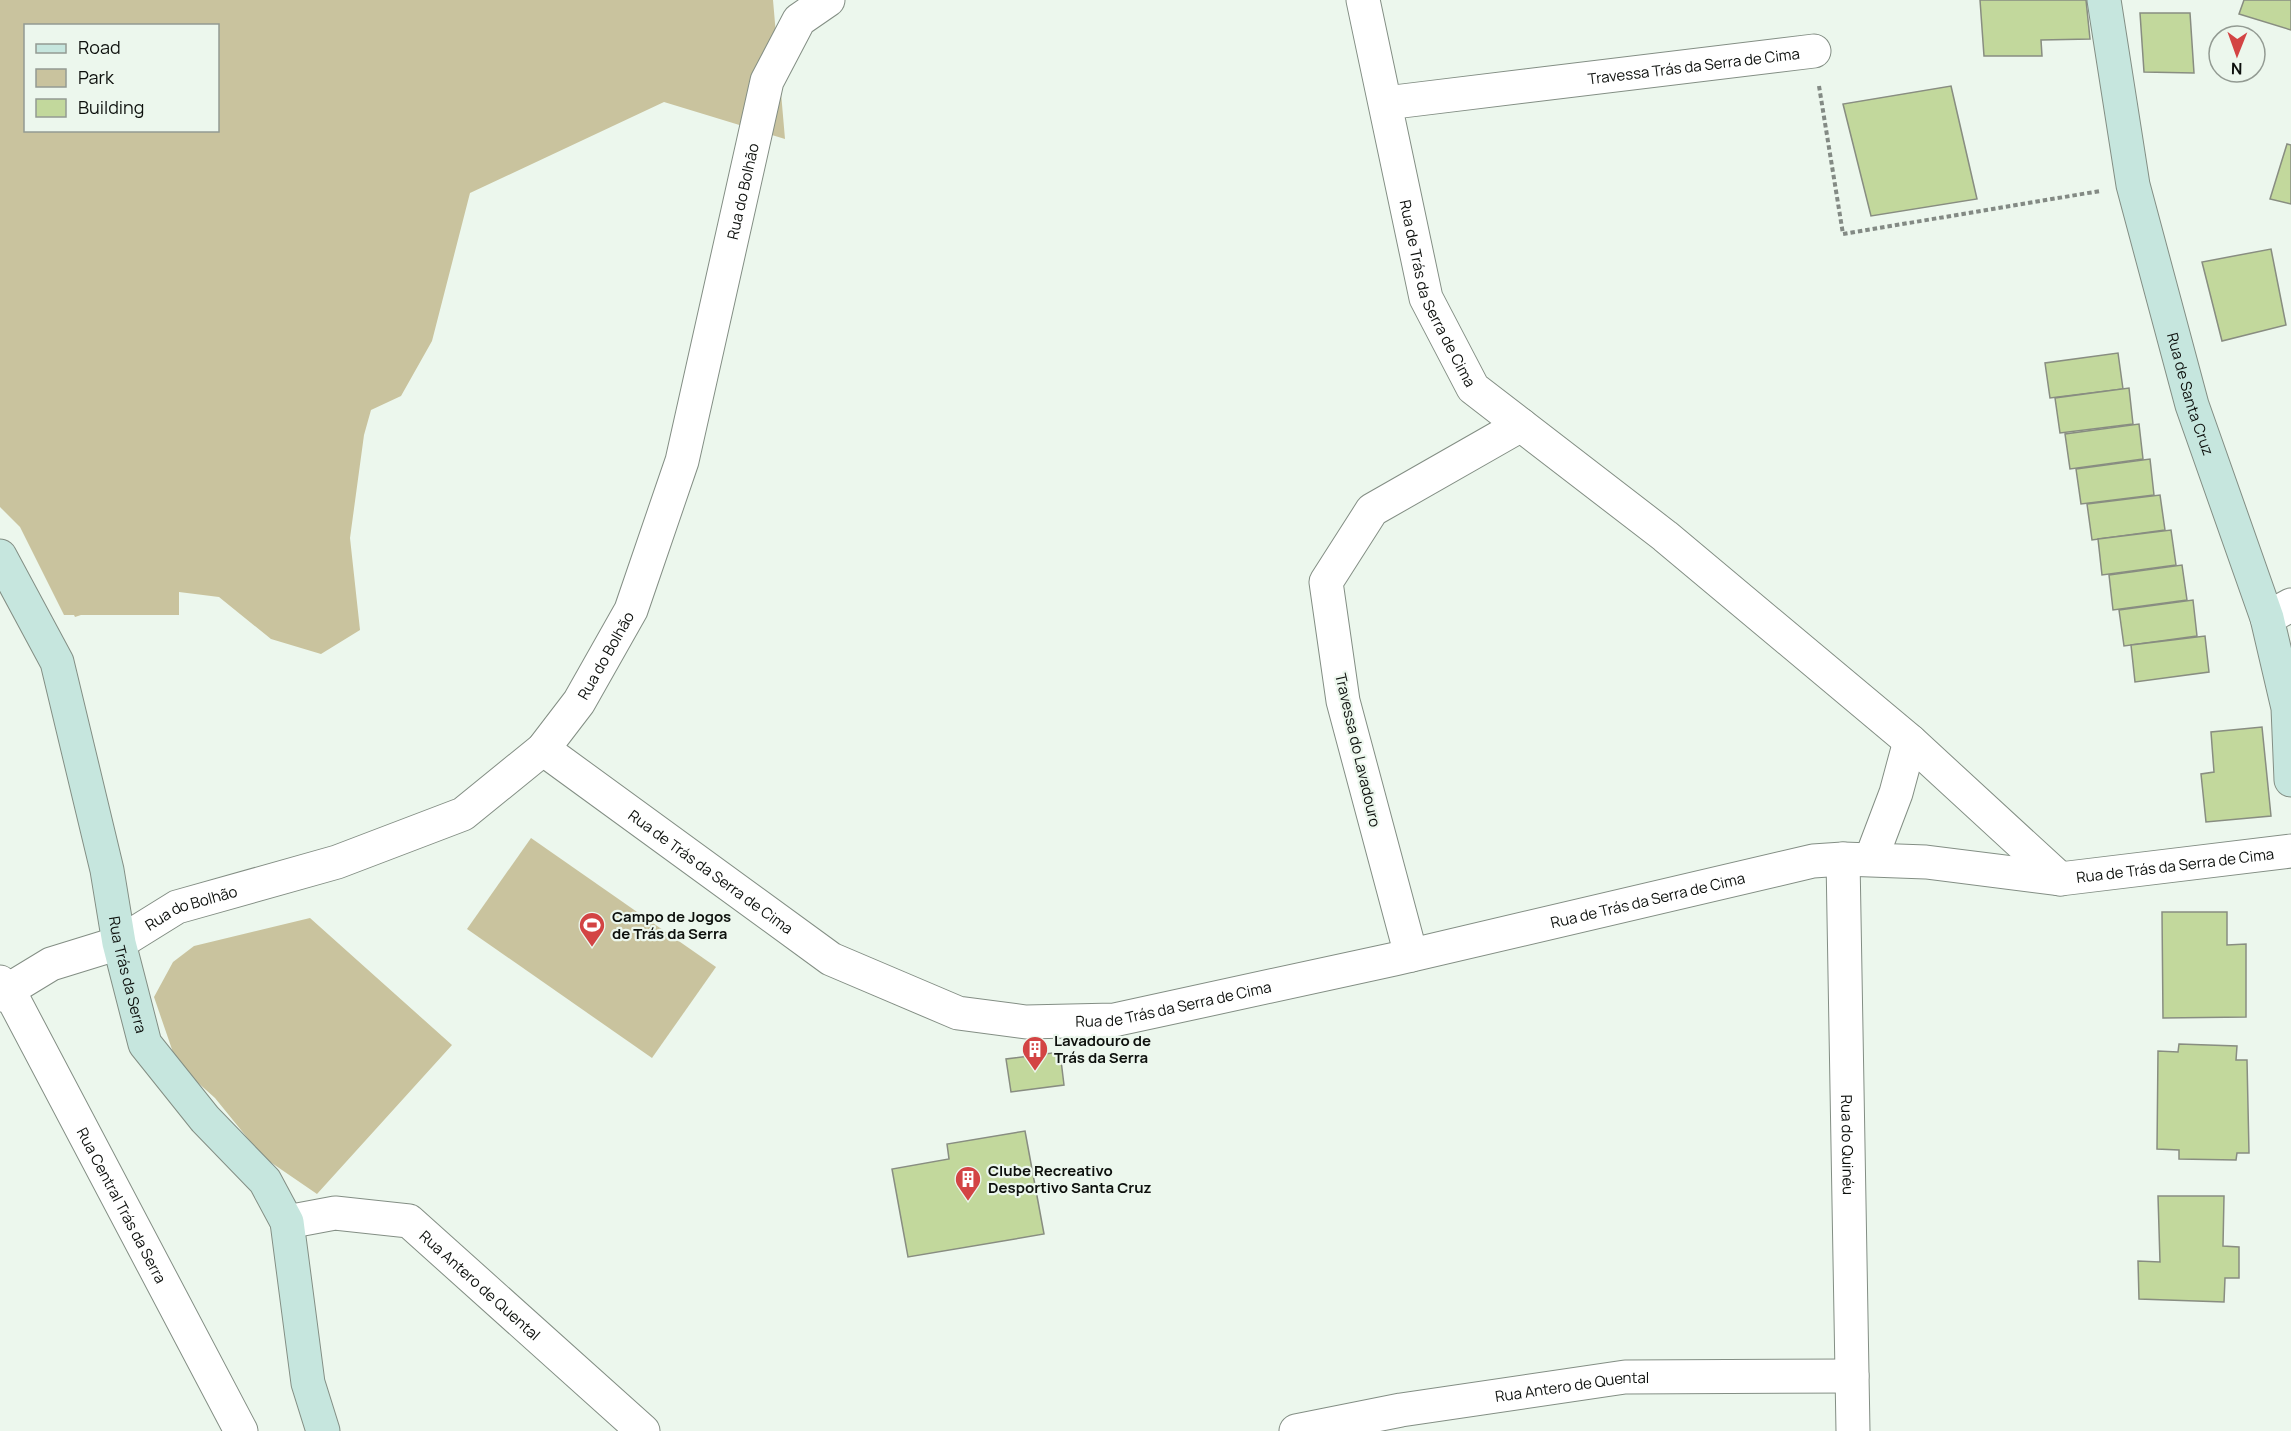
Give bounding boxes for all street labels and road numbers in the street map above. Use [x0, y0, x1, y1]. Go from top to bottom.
street label: Travessa Trás da Serra de Cima [1587, 42, 1801, 89]
street label: Rua do Bolhão [721, 141, 763, 241]
street label: Rua de Trás da Serra de Cima [1395, 198, 1481, 391]
street label: Rua de Santa Cruz [2163, 330, 2219, 458]
street label: Rua do Bolhão [572, 607, 639, 703]
street label: Travessa do Lavadouro [1330, 671, 1386, 829]
street label: Rua de Trás da Serra de Cima [624, 804, 798, 939]
street label: Rua de Trás da Serra de Cima [2075, 843, 2275, 887]
street label: Rua de Trás da Serra de Cima [1548, 867, 1747, 933]
street label: Rua do Bolhão [141, 880, 240, 935]
street label: Rua Trás da Serra [104, 915, 152, 1035]
street label: Rua de Trás da Serra de Cima [1075, 976, 1273, 1031]
street label: Rua do Quinéu [1837, 1095, 1859, 1195]
street label: Rua Central Trás da Serra [72, 1123, 172, 1287]
street label: Rua Antero de Quental [415, 1225, 545, 1345]
street label: Rua Antero de Quental [1494, 1366, 1649, 1407]

